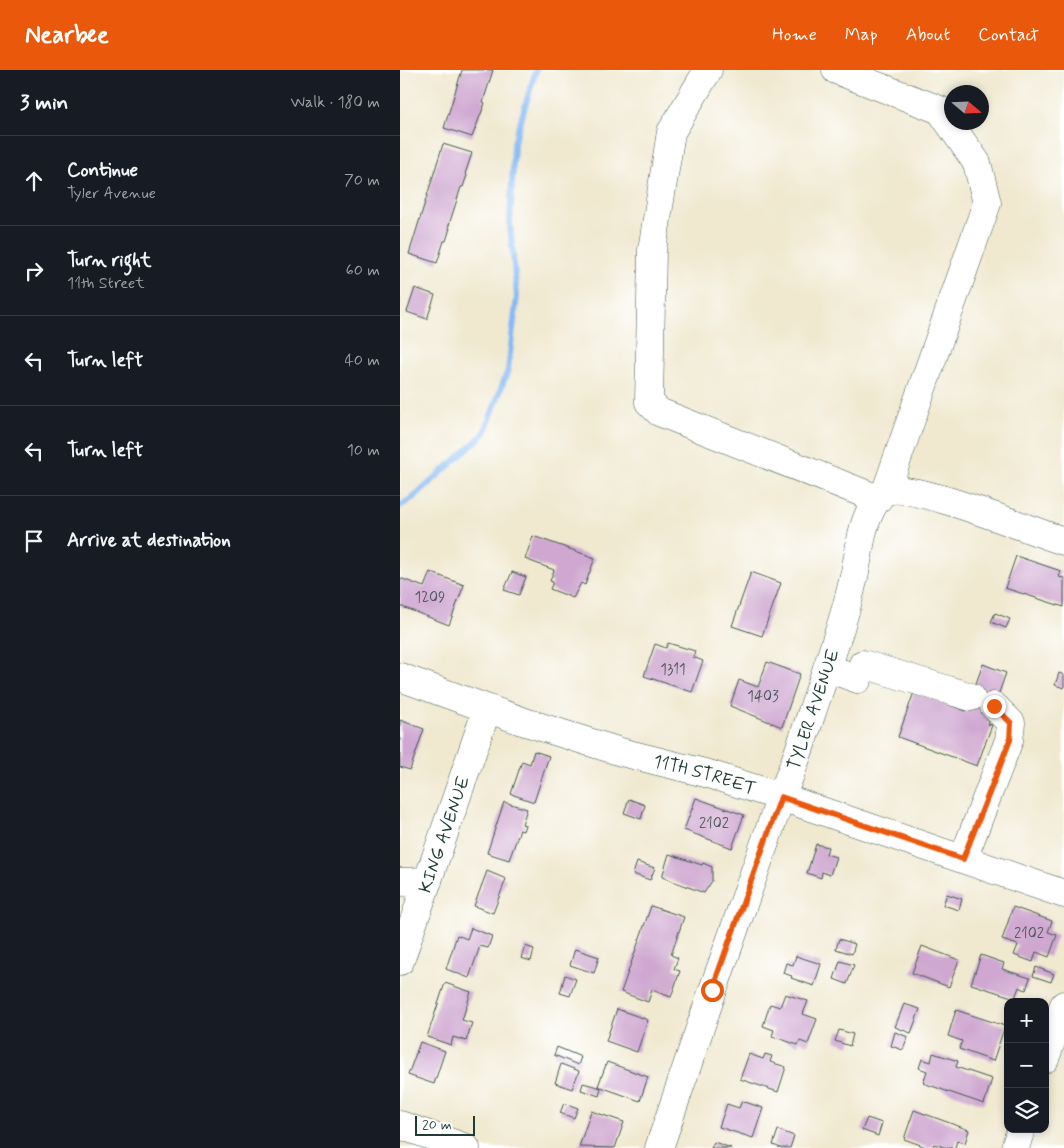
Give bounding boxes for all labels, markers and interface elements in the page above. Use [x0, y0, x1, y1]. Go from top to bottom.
text: Nearbee [25, 20, 109, 51]
text: Home [772, 23, 817, 47]
text: Map [845, 23, 878, 47]
text: About [906, 23, 950, 47]
text: Contact [978, 23, 1039, 47]
north arrow [944, 85, 989, 130]
text: 3 min [20, 89, 68, 117]
text: Walk · 180 m [291, 92, 380, 113]
text: Continue [67, 158, 138, 183]
icon: ahead [20, 167, 48, 195]
text: 70 m [344, 170, 380, 191]
text: Tyler Avenue [67, 183, 156, 204]
text: Turn right [67, 248, 151, 273]
icon: right [20, 257, 48, 285]
text: 60 m [346, 260, 380, 281]
text: 11th Street [67, 273, 145, 294]
icon: left [20, 347, 48, 375]
text: Turn left [67, 348, 143, 373]
text: 40 m [344, 350, 380, 371]
icon: left [20, 437, 48, 465]
text: Turn left [67, 438, 143, 463]
text: 10 m [347, 440, 380, 461]
icon: arrive [20, 527, 48, 555]
text: Arrive at destination [67, 528, 231, 553]
house number: 1209 [414, 588, 446, 608]
street label: TYLER AVENUE [782, 646, 846, 774]
house number: 1311 [660, 660, 686, 680]
house number: 1403 [747, 687, 779, 707]
route end [983, 695, 1006, 718]
street label: 11TH STREET [650, 749, 759, 801]
street label: KING AVENUE [413, 773, 476, 896]
house number: 2102 [699, 814, 729, 834]
house number: 2102 [1014, 924, 1044, 944]
route start [701, 979, 724, 1002]
map controls [1004, 998, 1049, 1133]
button: + [1004, 998, 1049, 1043]
button: − [1004, 1043, 1049, 1088]
button: layers [1004, 1088, 1049, 1133]
scale bar [415, 1113, 475, 1136]
text: 20 m [422, 1116, 452, 1134]

